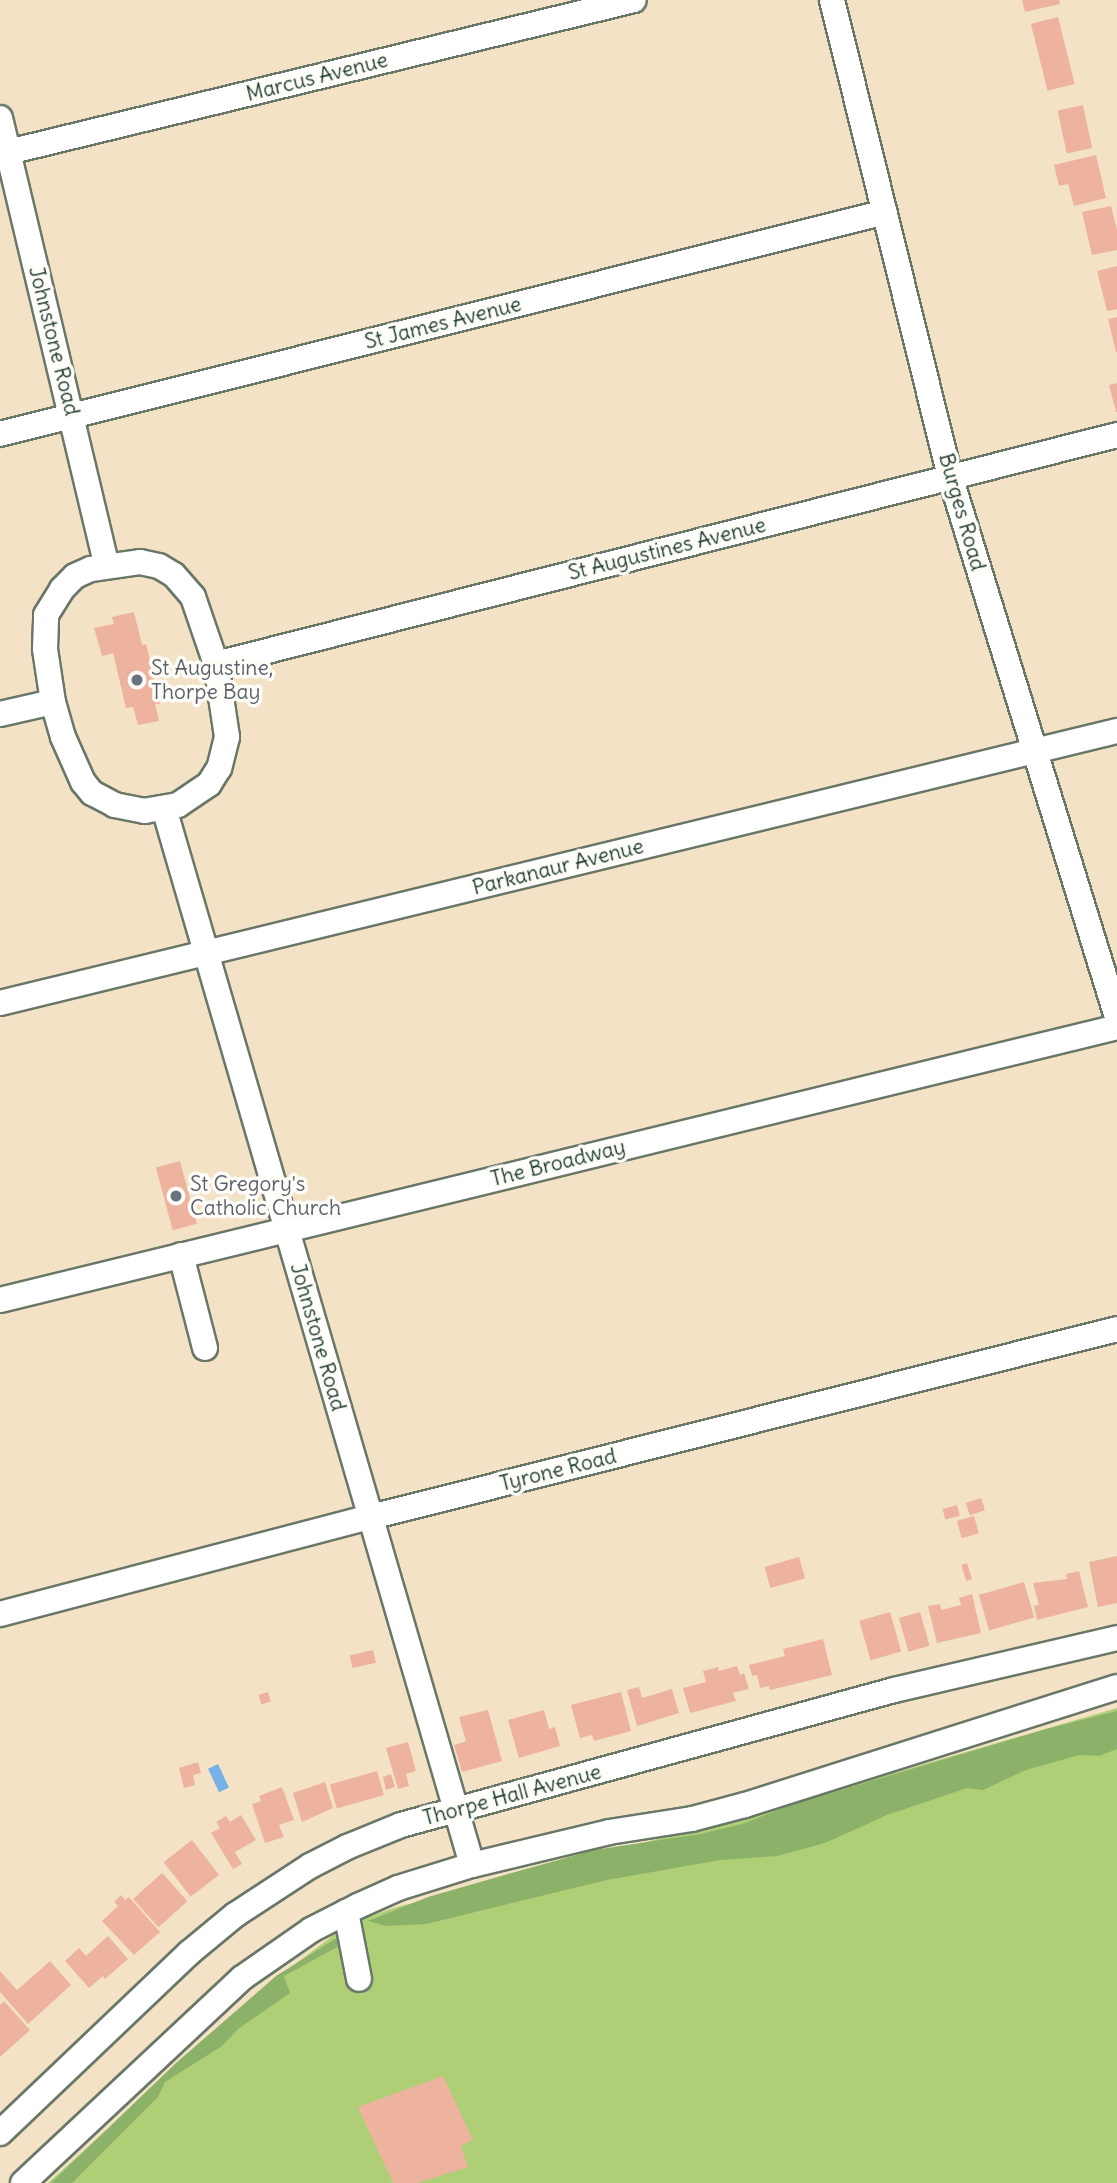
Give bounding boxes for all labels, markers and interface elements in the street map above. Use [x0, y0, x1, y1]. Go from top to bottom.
street label: Marcus Avenue [244, 47, 390, 107]
street label: Johnstone Road [23, 264, 85, 418]
street label: St James Avenue [362, 291, 524, 355]
street label: Burges Road [933, 450, 991, 574]
street label: St Augustines Avenue [566, 512, 768, 586]
place label: St Augustine, Thorpe Bay [151, 655, 273, 705]
marker: St Augustine, Thorpe Bay [129, 672, 145, 688]
street label: Parkanaur Avenue [470, 834, 646, 900]
street label: The Broadway [488, 1134, 628, 1192]
place label: St Gregory's Catholic Church [190, 1171, 341, 1221]
marker: St Gregory's Catholic Church [168, 1188, 184, 1204]
street label: Johnstone Road [285, 1260, 351, 1414]
street label: Tyrone Road [497, 1443, 619, 1497]
street label: Thorpe Hall Avenue [420, 1759, 604, 1831]

